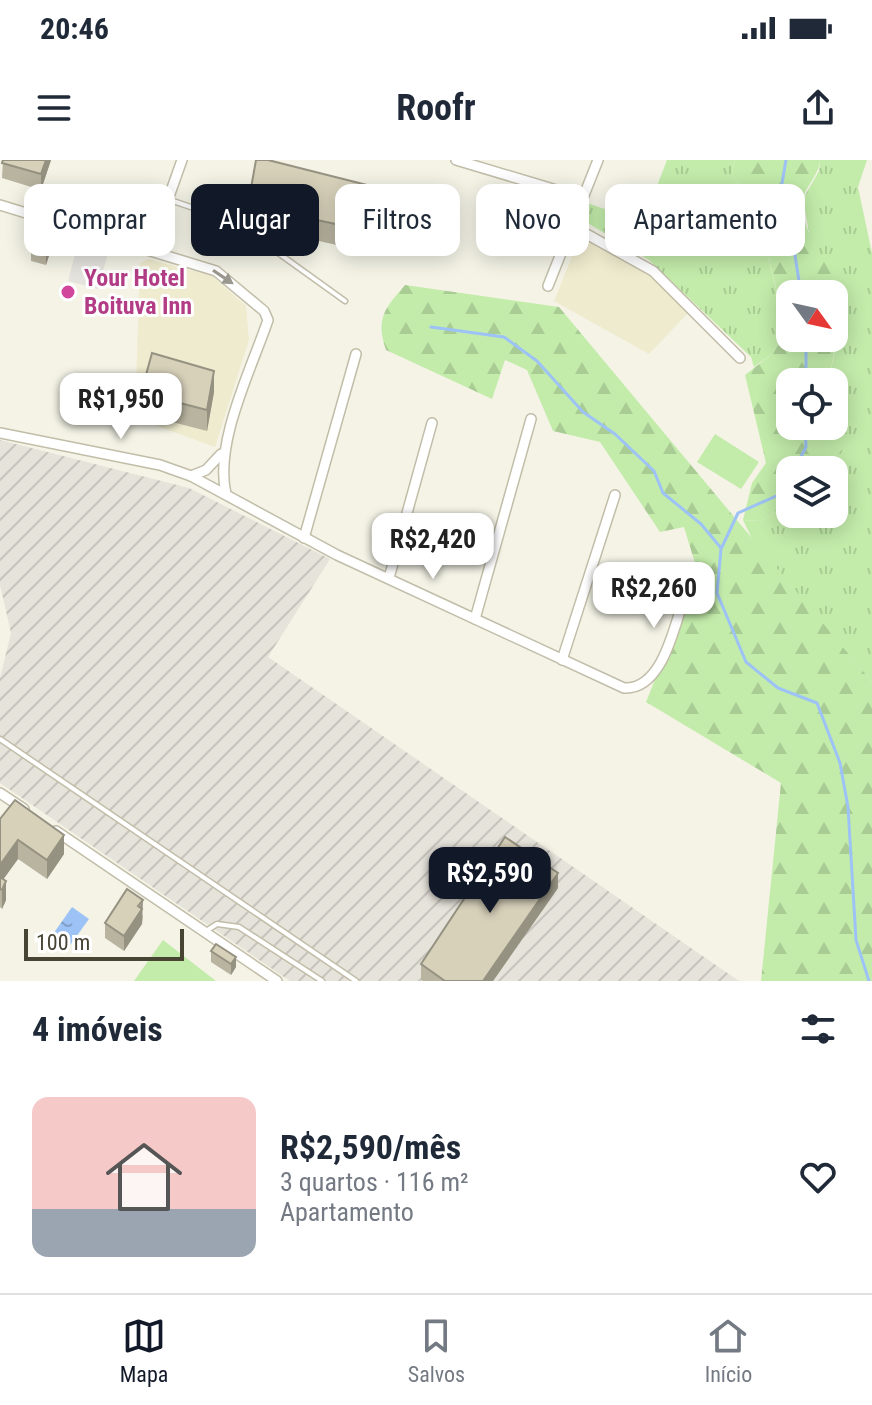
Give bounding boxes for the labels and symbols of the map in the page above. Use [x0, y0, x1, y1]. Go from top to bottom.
place label: Your Hotel Boituva Inn [84, 264, 192, 320]
one-way arrow [212, 269, 233, 284]
north arrow [776, 280, 848, 352]
marker: Your Hotel Boituva Inn [59, 283, 77, 301]
pin: R$1,950 [47, 373, 195, 441]
pin: R$2,420 [359, 513, 507, 581]
pin: R$2,260 [580, 562, 728, 630]
pin: R$2,590 [416, 847, 564, 915]
scale bar [24, 925, 184, 961]

